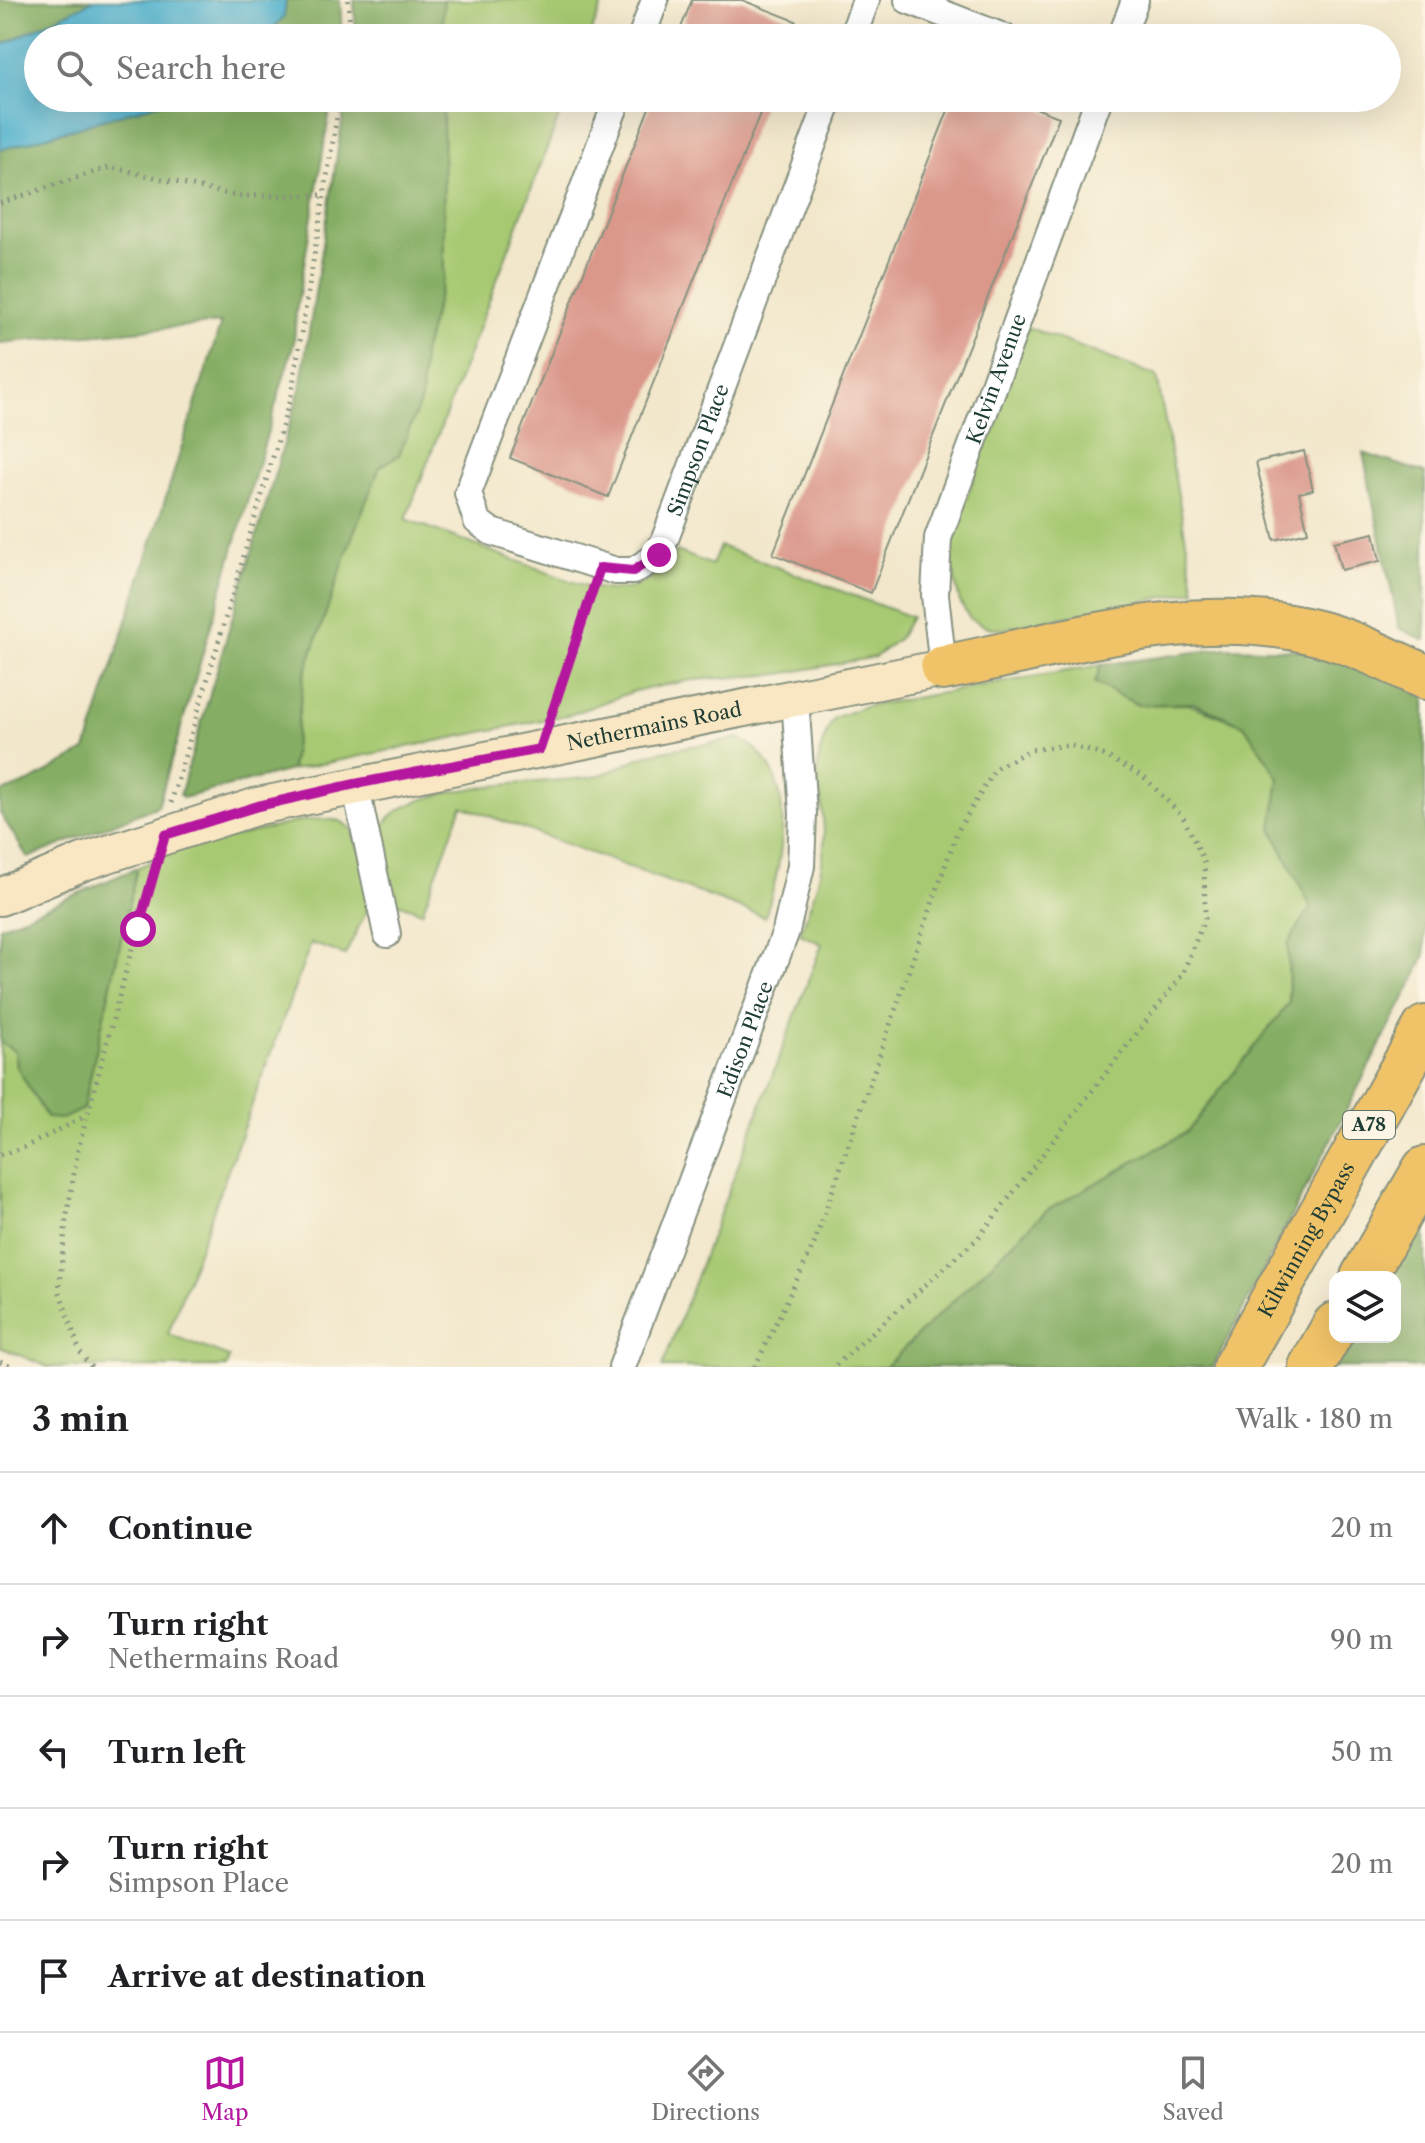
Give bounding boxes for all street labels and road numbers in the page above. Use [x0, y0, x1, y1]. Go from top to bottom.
street label: Kelvin Avenue [961, 310, 1031, 447]
street label: Simpson Place [663, 381, 734, 520]
street label: Nethermains Road [565, 697, 744, 756]
street label: Edison Place [712, 978, 778, 1101]
road number: A78 [1343, 1111, 1395, 1139]
street label: Kilwinning Bypass [1253, 1158, 1360, 1322]

